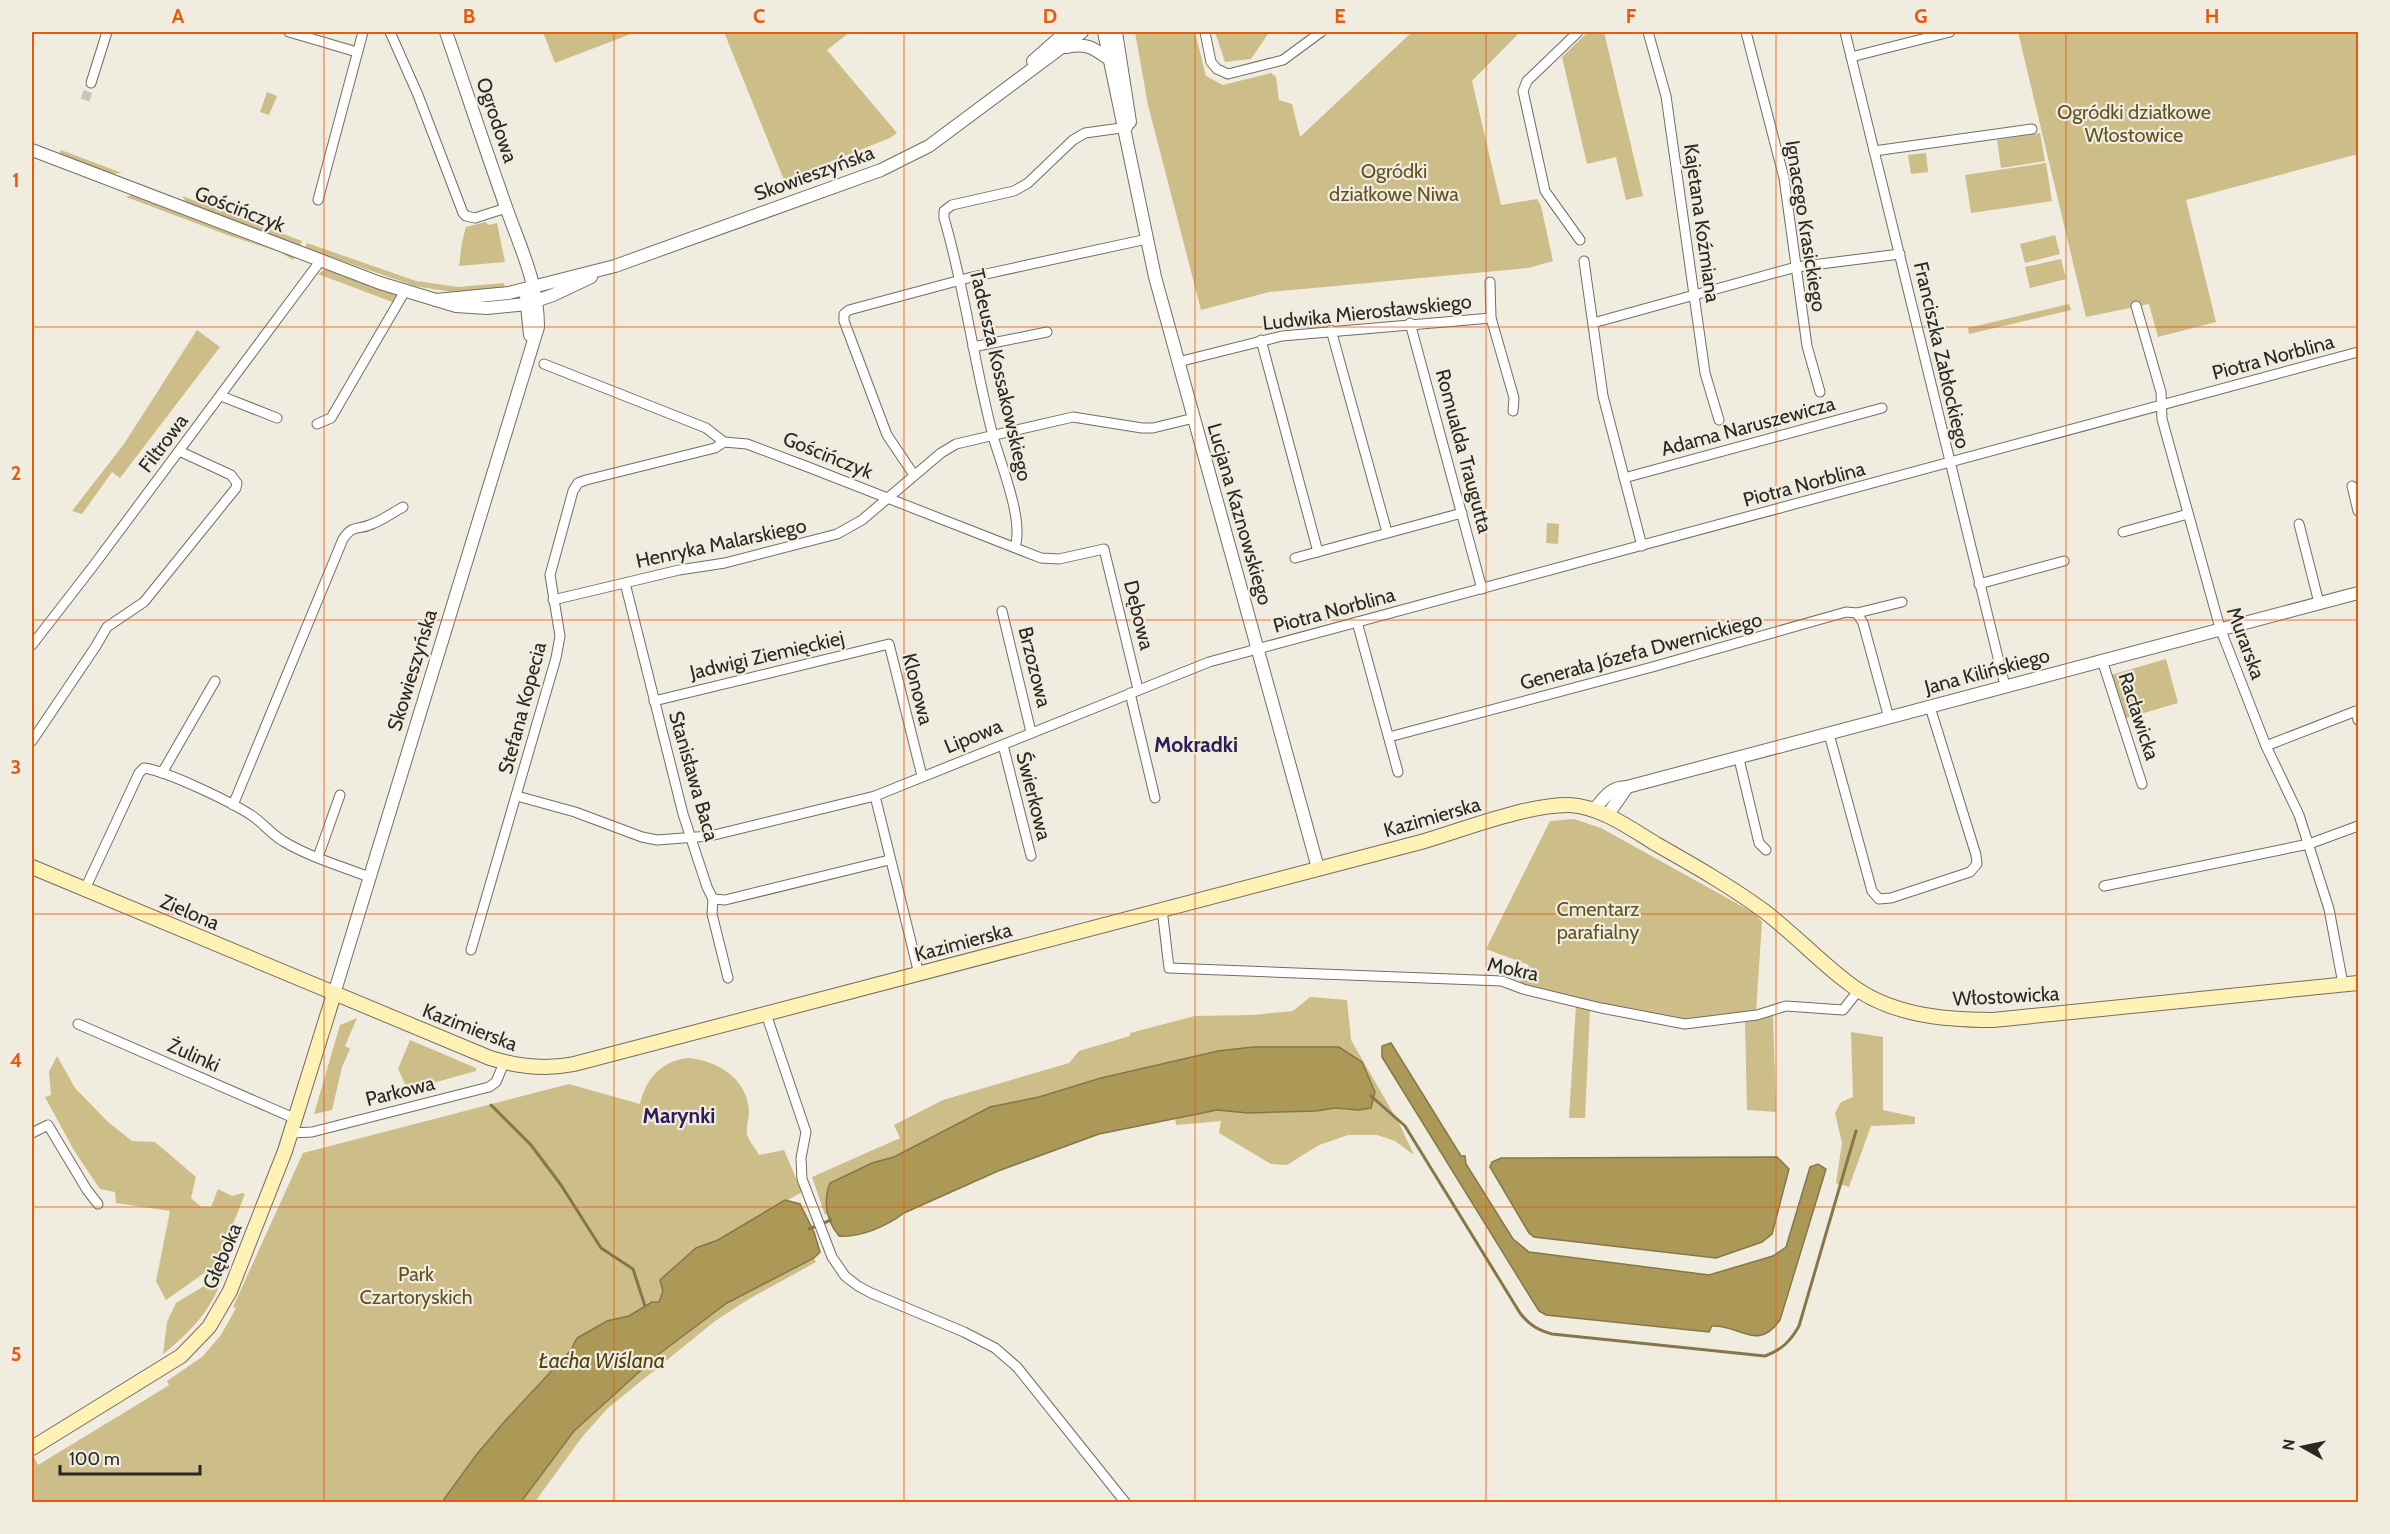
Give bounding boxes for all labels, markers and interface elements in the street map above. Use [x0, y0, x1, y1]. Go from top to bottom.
text: A [172, 4, 185, 28]
text: B [463, 4, 475, 28]
text: C [753, 4, 765, 28]
text: D [1043, 4, 1057, 28]
text: E [1334, 4, 1346, 28]
text: F [1626, 4, 1637, 28]
text: G [1914, 4, 1928, 28]
text: H [2205, 4, 2219, 28]
street label: Ogrodowa [471, 74, 523, 166]
park label: Ogródki działkowe Włostowice [2057, 100, 2211, 147]
street label: Ignacego Krasickiego [1781, 139, 1831, 313]
street label: Skowieszyńska [751, 140, 878, 206]
street label: Kajetana Koźmiana [1679, 142, 1725, 304]
park label: Ogródki działkowe Niwa [1329, 159, 1459, 206]
text: 1 [12, 168, 20, 192]
street label: Gościńczyk [192, 181, 289, 237]
street label: Franciszka Zabłockiego [1909, 259, 1975, 451]
street label: Tadeusza Kossakowskiego [965, 267, 1037, 483]
street label: Ludwika Mierosławskiego [1261, 289, 1473, 335]
street label: Piotra Norblina [2209, 329, 2337, 385]
street label: Romualda Traugutta [1431, 366, 1498, 536]
street label: Adama Naruszewicza [1658, 391, 1838, 461]
street label: Filtrowa [133, 409, 193, 477]
street label: Lucjana Kaznowskiego [1203, 420, 1277, 608]
street label: Gościńczyk [780, 426, 876, 484]
street label: Piotra Norblina [1740, 456, 1868, 512]
text: 2 [11, 461, 21, 485]
street label: Henryka Malarskiego [634, 513, 808, 573]
street label: Dębowa [1119, 578, 1159, 653]
street label: Piotra Norblina [1270, 582, 1398, 638]
street label: Murarska [2222, 604, 2270, 683]
street label: Skowieszyńska [382, 606, 442, 734]
street label: Generała Józefa Dwernickiego [1517, 607, 1765, 695]
street label: Brzozowa [1013, 624, 1057, 710]
street label: Jadwigi Ziemięckiej [687, 626, 846, 685]
street label: Stefana Kopecia [493, 639, 551, 777]
street label: Jana Kilińskiego [1921, 643, 2052, 699]
street label: Klonowa [898, 651, 939, 728]
street label: Racławicka [2114, 669, 2165, 763]
street label: Stanisława Baca [664, 708, 724, 844]
street label: Lipowa [941, 713, 1006, 758]
district label: Mokradki [1154, 732, 1238, 757]
street label: Świerkowa [1011, 749, 1057, 843]
text: 3 [11, 755, 21, 779]
street label: Kazimierska [1381, 792, 1484, 842]
street label: Zielona [157, 889, 223, 935]
park label: Cmentarz parafialny [1556, 897, 1640, 944]
street label: Kazimierska [912, 917, 1015, 966]
street label: Mokra [1485, 952, 1541, 986]
street label: Włostowicka [1952, 981, 2060, 1011]
street label: Kazimierska [419, 998, 521, 1056]
street label: Żulinki [164, 1033, 224, 1077]
text: 4 [10, 1048, 22, 1072]
street label: Parkowa [363, 1071, 437, 1111]
district label: Marynki [643, 1103, 715, 1128]
street label: Głęboka [197, 1219, 247, 1292]
park label: Park Czartoryskich [359, 1262, 473, 1309]
text: 5 [11, 1342, 21, 1366]
water label: Łacha Wiślana [539, 1348, 665, 1373]
north arrow [2273, 1417, 2333, 1477]
scale bar [60, 1438, 200, 1476]
text: N [2278, 1438, 2299, 1452]
text: 100 m [69, 1448, 120, 1470]

